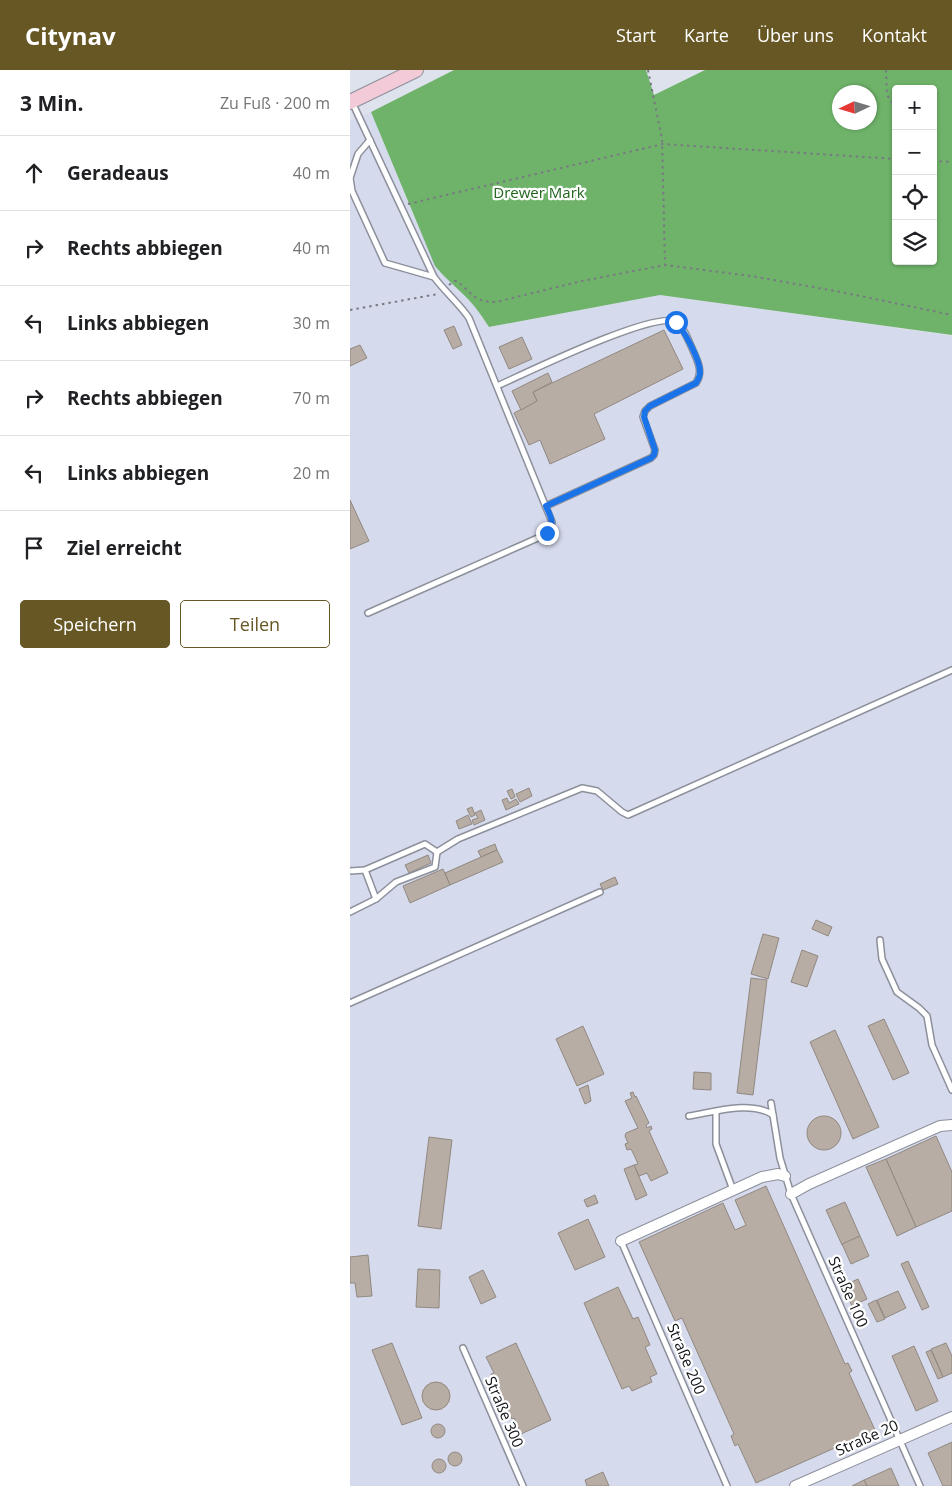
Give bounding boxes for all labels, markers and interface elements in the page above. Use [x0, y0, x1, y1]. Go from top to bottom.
text: Citynav [25, 19, 116, 52]
text: Start [616, 23, 656, 47]
text: Karte [684, 23, 729, 47]
text: Über uns [757, 23, 834, 47]
text: Kontakt [862, 23, 927, 47]
north arrow [832, 85, 877, 130]
map controls [892, 85, 937, 265]
button: + [892, 85, 937, 130]
text: 3 Min. [20, 89, 83, 117]
text: Zu Fuß · 200 m [220, 92, 330, 114]
button: − [892, 130, 937, 175]
icon: ahead [20, 159, 48, 187]
text: Geradeaus [67, 160, 169, 186]
text: 40 m [293, 162, 330, 184]
button: locate [892, 175, 937, 220]
park label: Drewer Mark [493, 182, 585, 202]
button: layers [892, 220, 937, 265]
icon: right [20, 234, 48, 262]
text: Rechts abbiegen [67, 235, 223, 261]
text: 40 m [293, 237, 330, 259]
icon: left [20, 309, 48, 337]
text: Links abbiegen [67, 310, 209, 336]
route start [665, 311, 688, 334]
text: 30 m [293, 312, 330, 334]
icon: right [20, 384, 48, 412]
text: Rechts abbiegen [67, 385, 223, 411]
text: 70 m [293, 387, 330, 409]
icon: left [20, 459, 48, 487]
text: Links abbiegen [67, 460, 209, 486]
text: 20 m [293, 462, 330, 484]
route end [536, 522, 559, 545]
icon: arrive [20, 534, 48, 562]
text: Ziel erreicht [67, 535, 182, 561]
button: Speichern [20, 600, 170, 648]
button: Teilen [180, 600, 330, 648]
street label: Straße 100 [824, 1253, 873, 1330]
street label: Straße 200 [663, 1320, 711, 1397]
street label: Straße 300 [481, 1373, 529, 1450]
street label: Straße 20 [832, 1414, 901, 1460]

